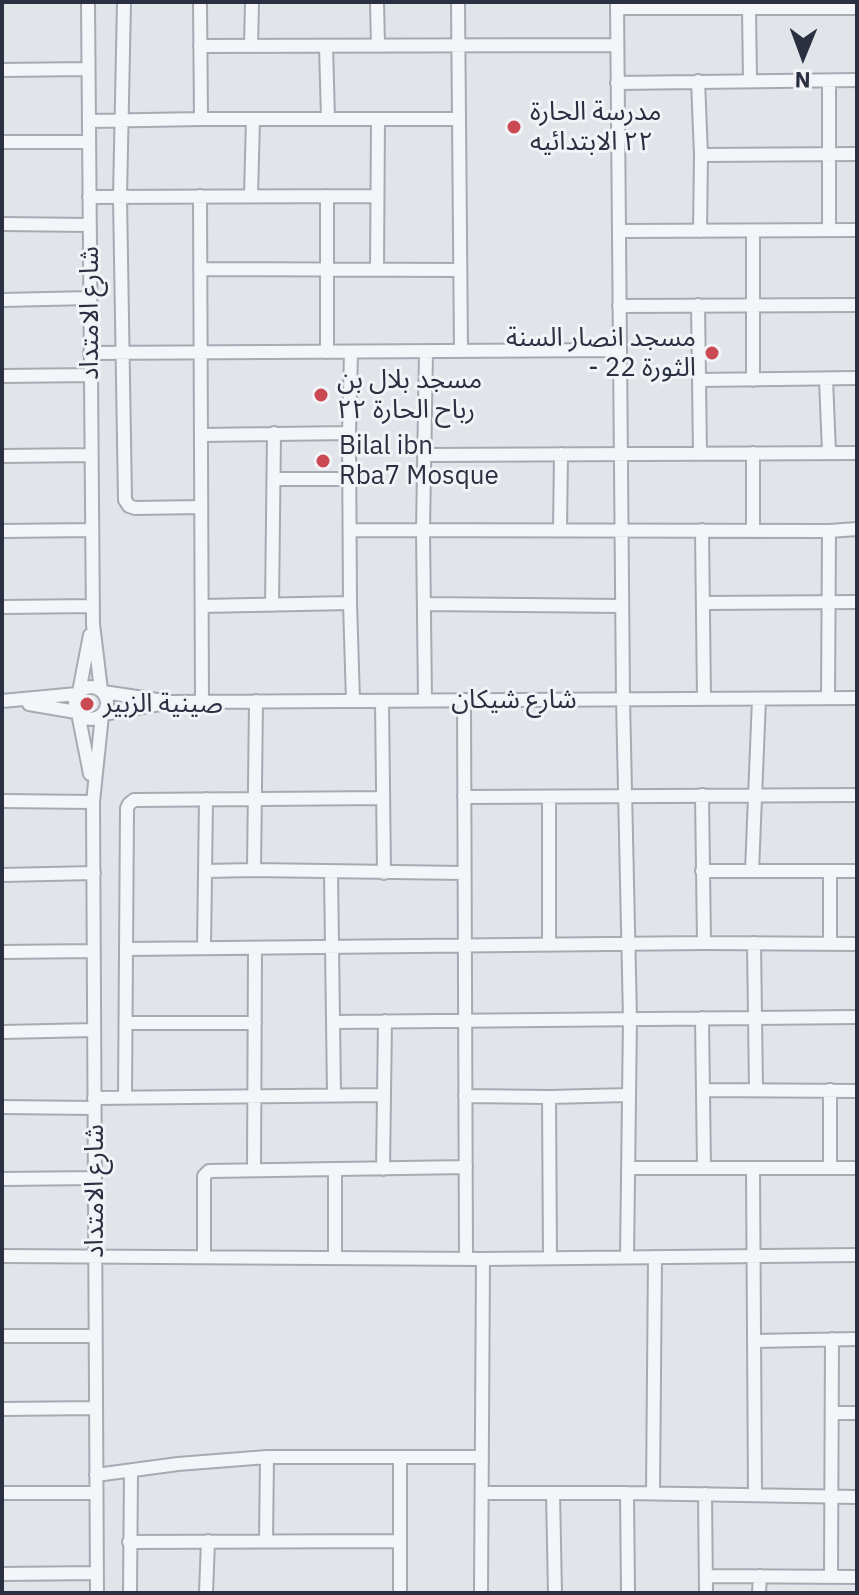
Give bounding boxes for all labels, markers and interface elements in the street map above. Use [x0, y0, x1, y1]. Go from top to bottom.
north arrow [763, 16, 843, 96]
text: N [794, 66, 811, 95]
place label: مدرسة الحارة ٢٢ الابتدائيه [530, 96, 662, 158]
marker: مدرسة الحارة ٢٢ الابتدائيه [505, 118, 523, 136]
street label: شارع الامتداد [74, 246, 106, 380]
place label: مسجد انصار السنة - الثورة 22 [506, 322, 696, 384]
marker: مسجد انصار السنة - الثورة 22 [703, 344, 721, 362]
place label: مسجد بلال بن رباح الحارة ٢٢ [337, 364, 482, 426]
marker: مسجد بلال بن رباح الحارة ٢٢ [312, 386, 330, 404]
place label: Bilal ibn Rba7 Mosque [339, 430, 499, 492]
marker: Bilal ibn Rba7 Mosque [314, 452, 332, 470]
street label: شارع شيكان [451, 684, 577, 716]
place label: صينية الزبير [103, 688, 223, 720]
marker: صينية الزبير [78, 695, 96, 713]
street label: شارع الامتداد [79, 1124, 111, 1258]

